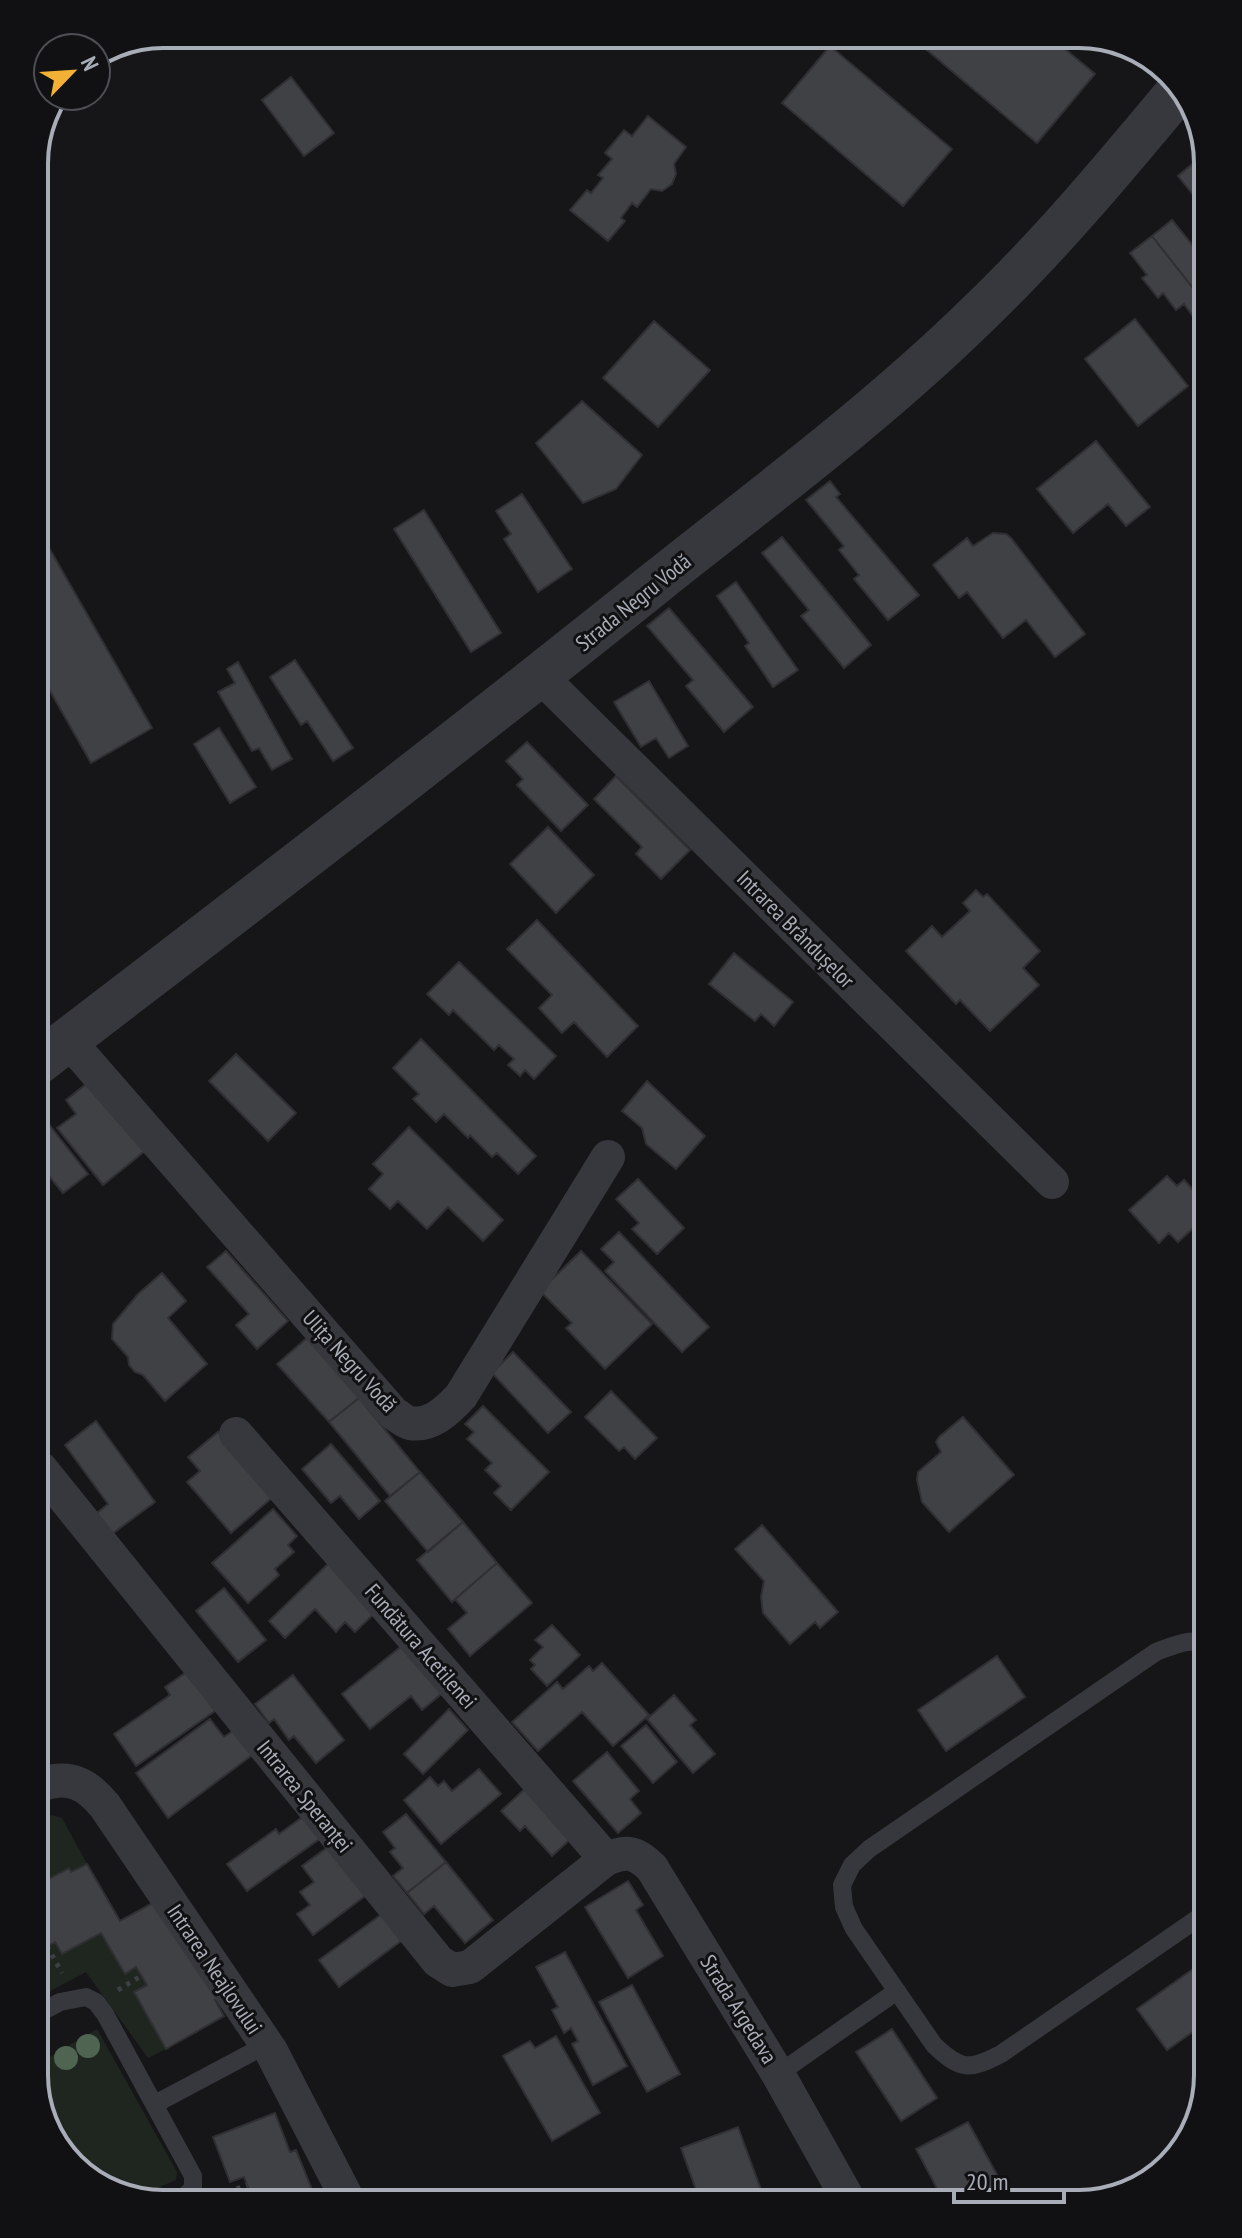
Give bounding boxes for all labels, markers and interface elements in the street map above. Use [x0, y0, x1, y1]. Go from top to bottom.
north arrow [32, 32, 112, 112]
text: N [75, 52, 105, 75]
street label: Strada Negru Vodă [570, 547, 696, 657]
street label: Intrarea Brândușelor [731, 864, 861, 994]
street label: Ulița Negru Vodă [297, 1304, 403, 1418]
street label: Fundătura Acetilenei [359, 1578, 483, 1714]
street label: Intrarea Speranței [251, 1734, 359, 1858]
street label: Intrarea Neajlovului [161, 1899, 269, 2039]
street label: Strada Argedava [694, 1949, 784, 2069]
scale bar [954, 2154, 1064, 2204]
text: 20 m [966, 2166, 1008, 2197]

